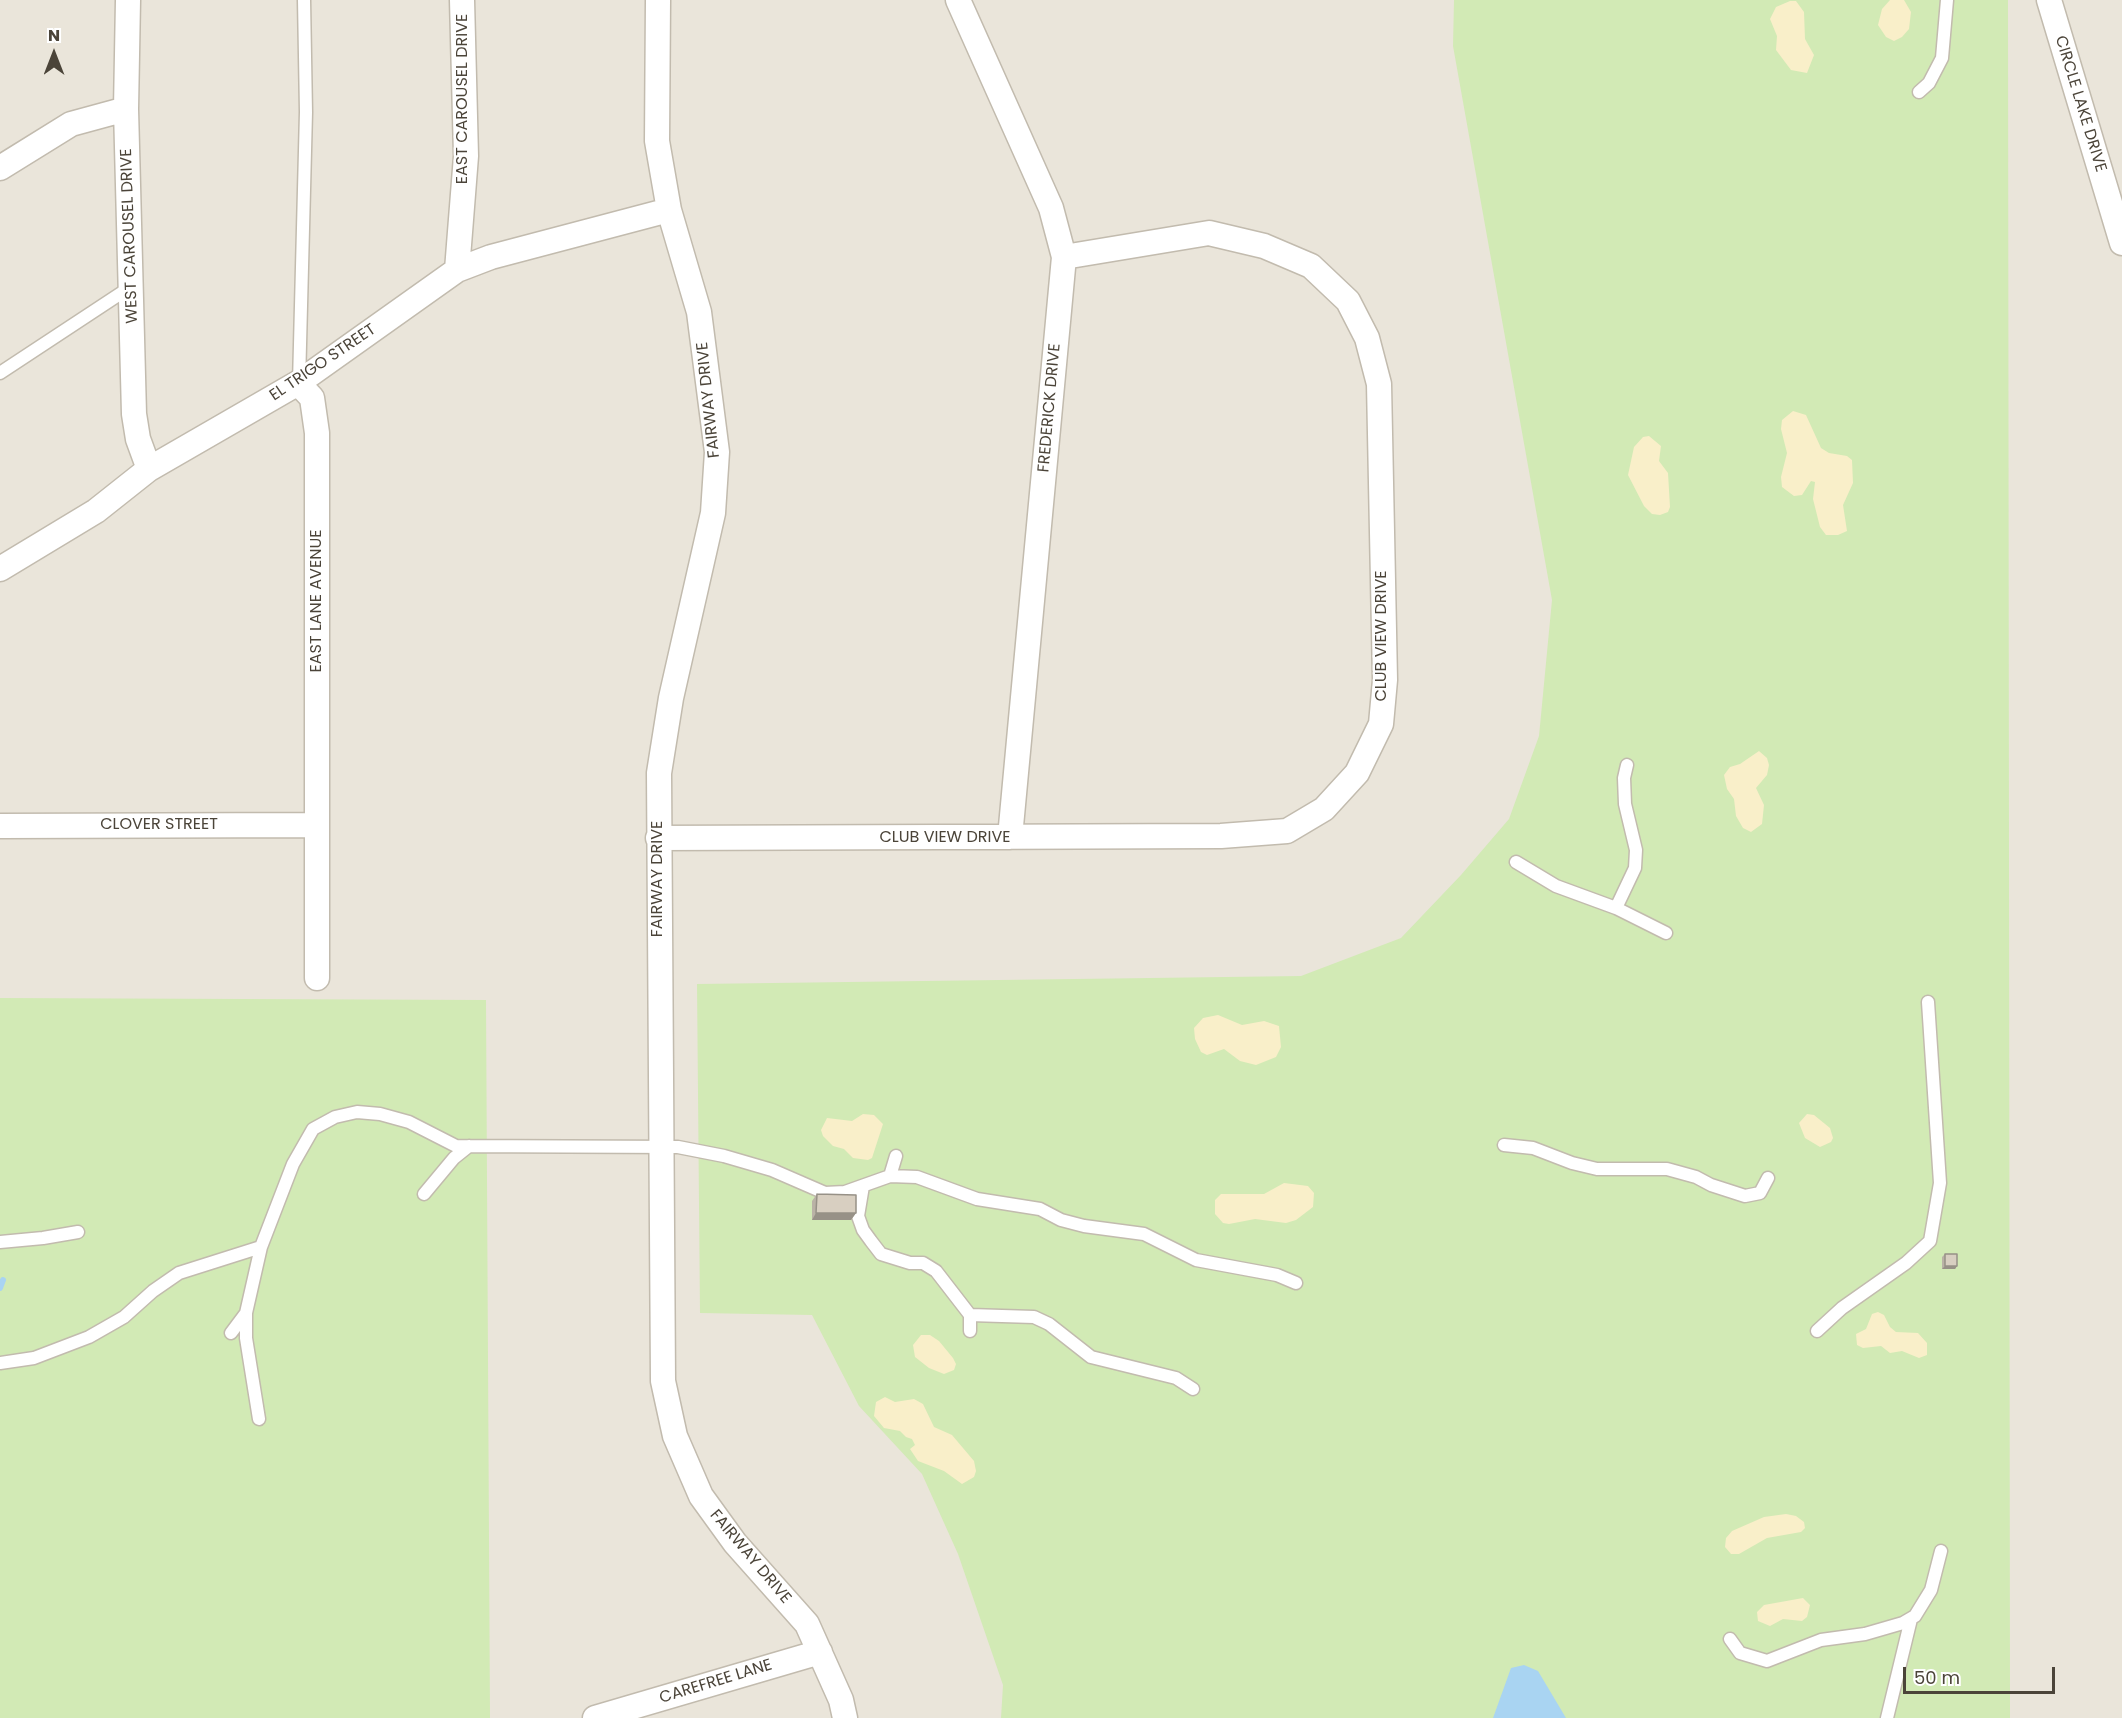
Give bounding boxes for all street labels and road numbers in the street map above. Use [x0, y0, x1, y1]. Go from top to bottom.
street label: EAST CAROUSEL DRIVE [453, 14, 473, 184]
street label: CIRCLE LAKE DRIVE [2050, 34, 2110, 174]
street label: WEST CAROUSEL DRIVE [117, 148, 143, 324]
street label: EL TRIGO STREET [266, 320, 380, 406]
street label: FAIRWAY DRIVE [693, 341, 725, 459]
street label: FREDERICK DRIVE [1035, 343, 1065, 473]
street label: EAST LANE AVENUE [307, 530, 327, 672]
street label: CLUB VIEW DRIVE [1372, 571, 1392, 701]
street label: CLOVER STREET [100, 815, 218, 835]
street label: FAIRWAY DRIVE [648, 821, 668, 937]
street label: CLUB VIEW DRIVE [880, 828, 1010, 848]
street label: FAIRWAY DRIVE [705, 1506, 795, 1608]
street label: CAREFREE LANE [657, 1656, 775, 1708]

